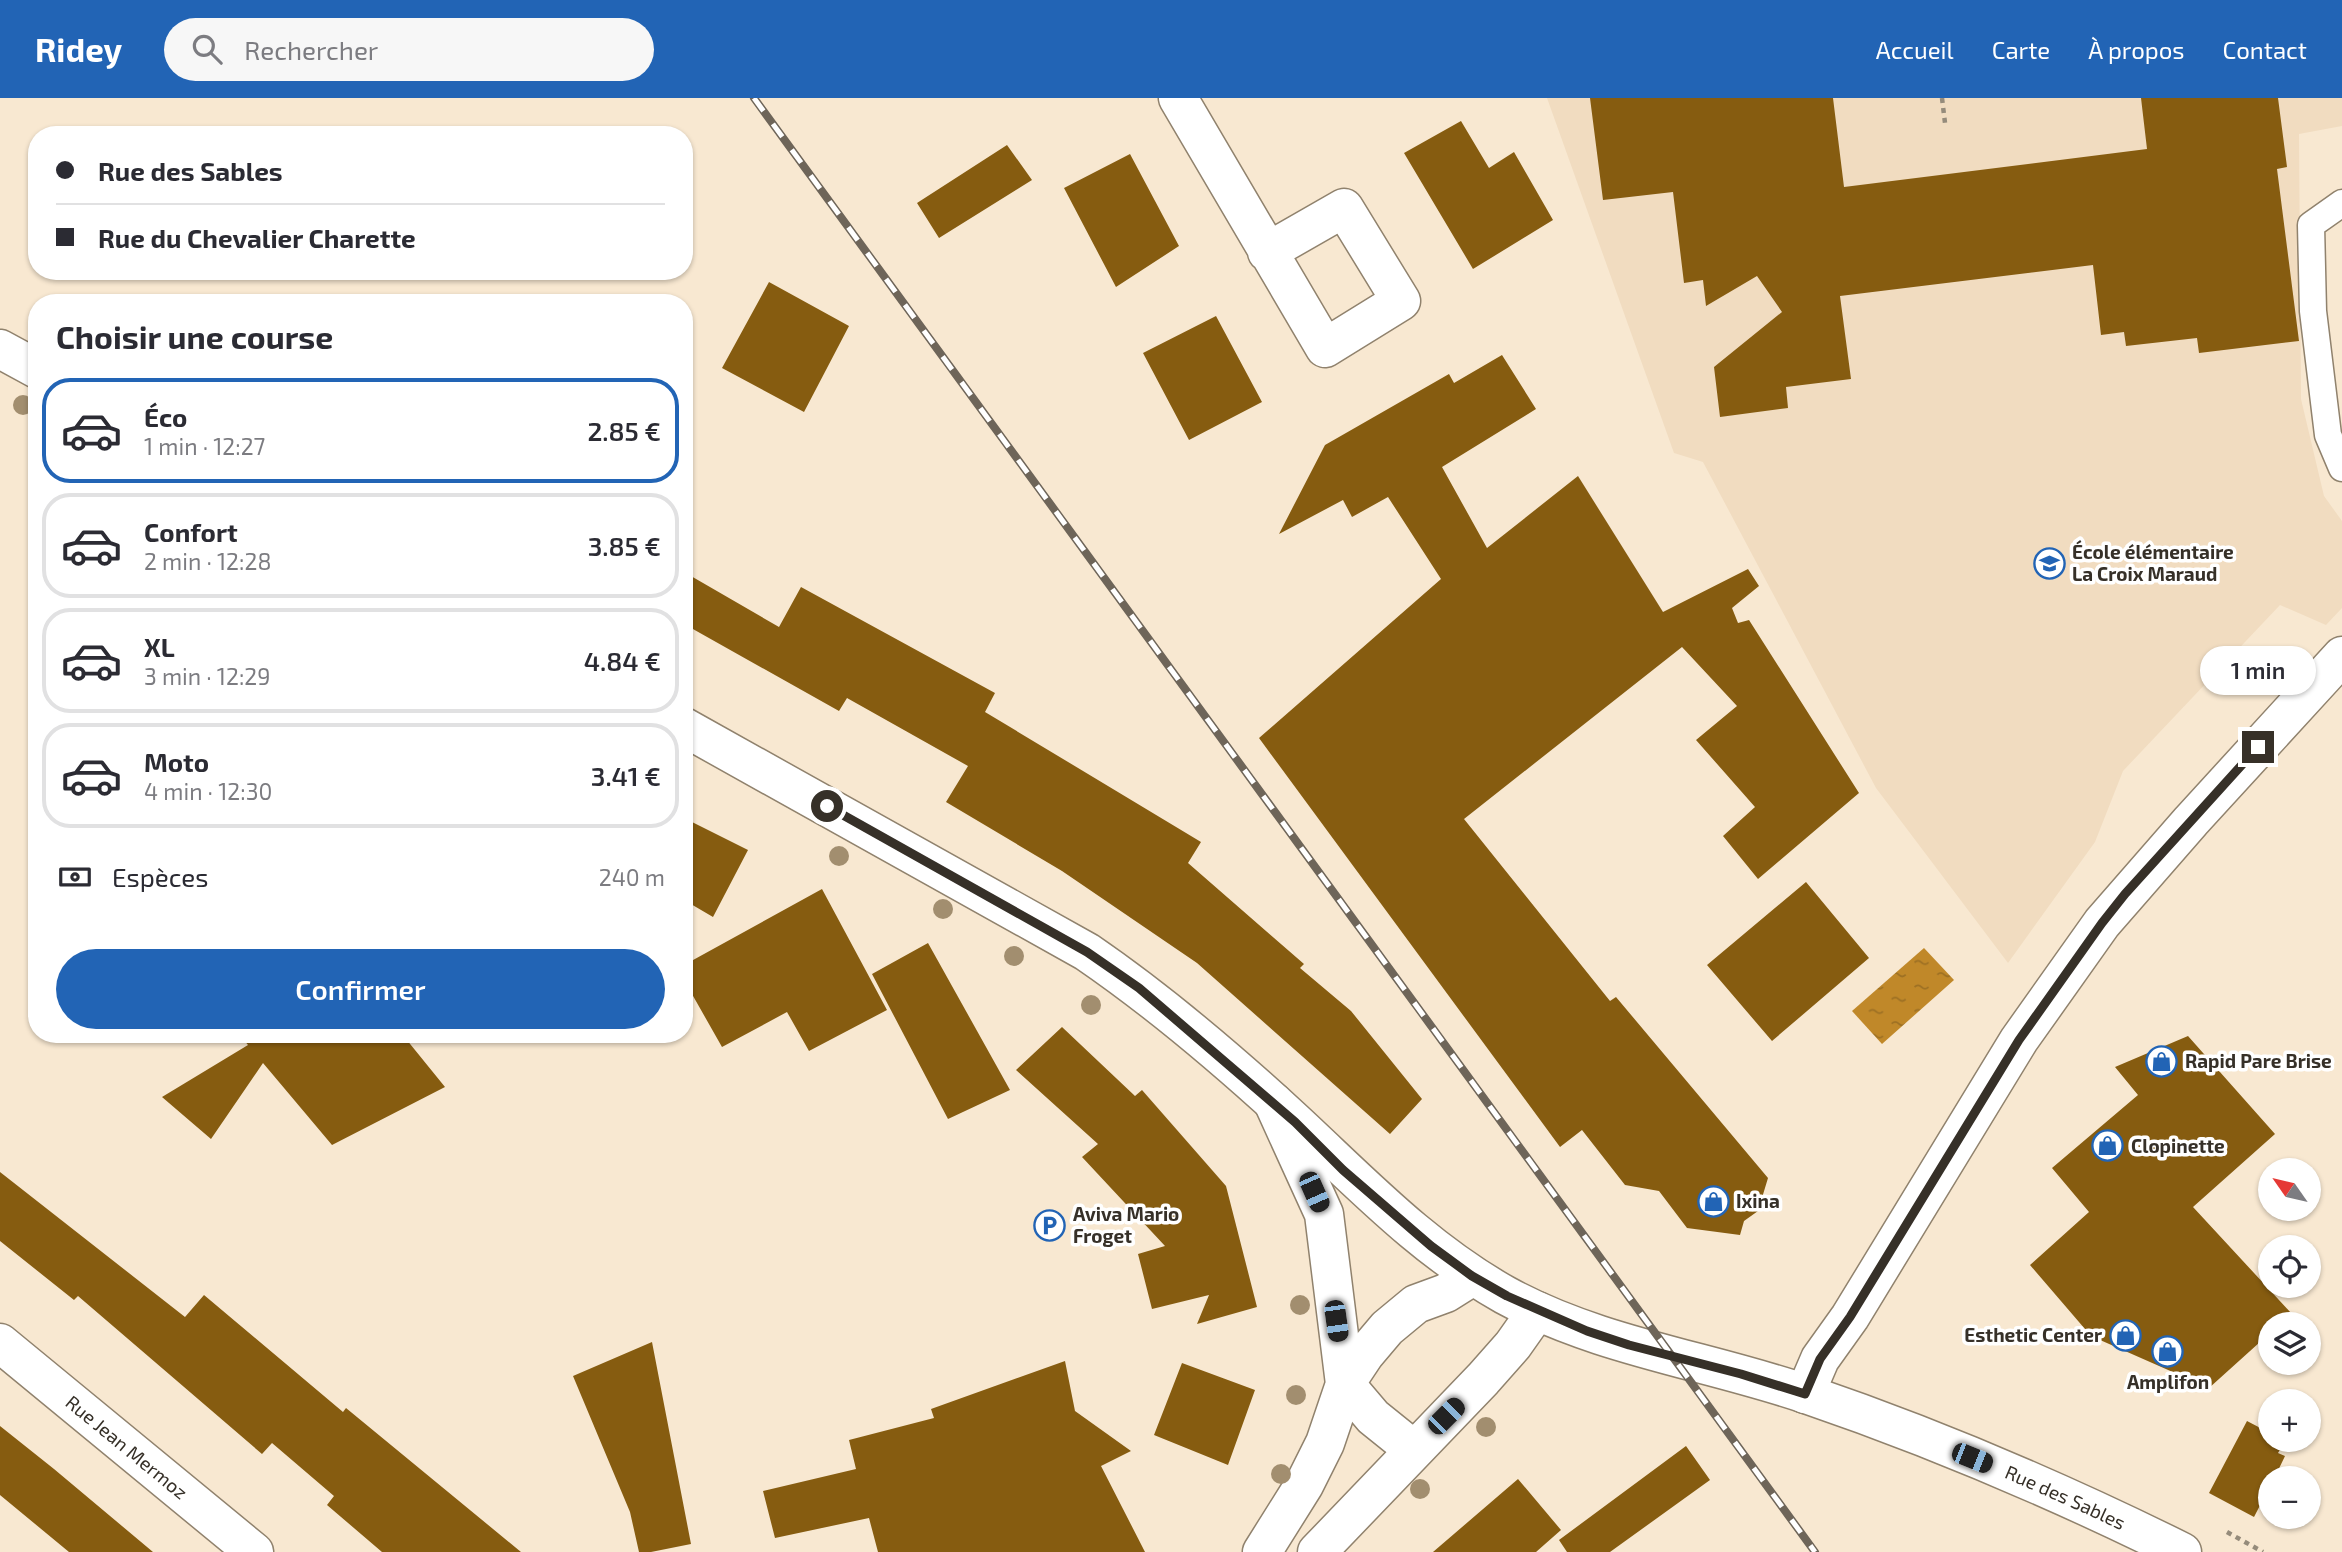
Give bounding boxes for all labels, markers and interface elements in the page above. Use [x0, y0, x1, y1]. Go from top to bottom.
search box [164, 18, 654, 81]
text: Ridey [35, 29, 122, 69]
icon: search [188, 30, 226, 68]
text: Rechercher [244, 34, 378, 65]
text: Accueil [1876, 35, 1954, 64]
text: Carte [1992, 35, 2050, 64]
text: À propos [2088, 35, 2185, 64]
text: Contact [2223, 35, 2307, 64]
text: Rue des Sables [98, 155, 283, 186]
text: Rue du Chevalier Charette [98, 222, 416, 253]
text: Choisir une course [56, 317, 333, 355]
icon: car [60, 399, 123, 462]
text: Éco [144, 401, 187, 432]
text: 2.85 € [587, 415, 661, 446]
text: 1 min · 12:27 [144, 432, 265, 460]
icon: car [60, 514, 123, 577]
text: Confort [144, 516, 238, 547]
text: 3.85 € [588, 530, 661, 561]
place label: École élémentaire La Croix Maraud [2072, 539, 2234, 585]
school or university icon: École élémentaire La Croix Maraud [2032, 546, 2066, 580]
text: 2 min · 12:28 [144, 547, 271, 575]
icon: car [60, 629, 123, 692]
text: XL [144, 631, 175, 662]
text: 4.84 € [584, 645, 661, 676]
callout: 1 min [2200, 646, 2316, 694]
text: 1 min [2231, 656, 2285, 684]
text: 3 min · 12:29 [144, 662, 270, 690]
route end [2242, 731, 2274, 763]
icon: car [60, 744, 123, 807]
text: Moto [144, 746, 209, 777]
text: 3.41 € [591, 760, 661, 791]
text: 4 min · 12:30 [144, 777, 272, 805]
route start [811, 790, 843, 822]
icon: cash [56, 858, 94, 896]
text: Espèces [112, 861, 209, 892]
text: 240 m [599, 863, 665, 891]
button: Confirmer [56, 949, 665, 1029]
shop icon: Rapid Pare Brise [2145, 1044, 2179, 1078]
place label: Rapid Pare Brise [2185, 1049, 2332, 1072]
shop icon: Clopinette [2091, 1129, 2125, 1163]
place label: Clopinette [2131, 1134, 2225, 1157]
north arrow [2258, 1158, 2320, 1222]
map controls [2258, 1158, 2321, 1529]
car [1296, 1169, 1333, 1215]
shop icon: Ixina [1696, 1184, 1730, 1218]
place label: Ixina [1736, 1189, 1780, 1212]
place label: Aviva Mario Froget [1073, 1202, 1179, 1247]
parking icon: Aviva Mario Froget [1033, 1208, 1067, 1242]
button: locate [2258, 1235, 2321, 1298]
car [1323, 1299, 1350, 1343]
button: layers [2258, 1312, 2321, 1375]
shop icon: Esthetic Center [2108, 1318, 2142, 1352]
place label: Esthetic Center [1964, 1323, 2102, 1346]
shop icon: Amplifon [2151, 1334, 2185, 1368]
place label: Amplifon [2127, 1370, 2209, 1393]
button: + [2258, 1389, 2321, 1452]
street label: Rue Jean Mermoz [61, 1390, 192, 1504]
car [1424, 1394, 1469, 1438]
car [1949, 1440, 1996, 1476]
street label: Rue des Sables [2002, 1460, 2129, 1534]
button: − [2258, 1466, 2321, 1529]

